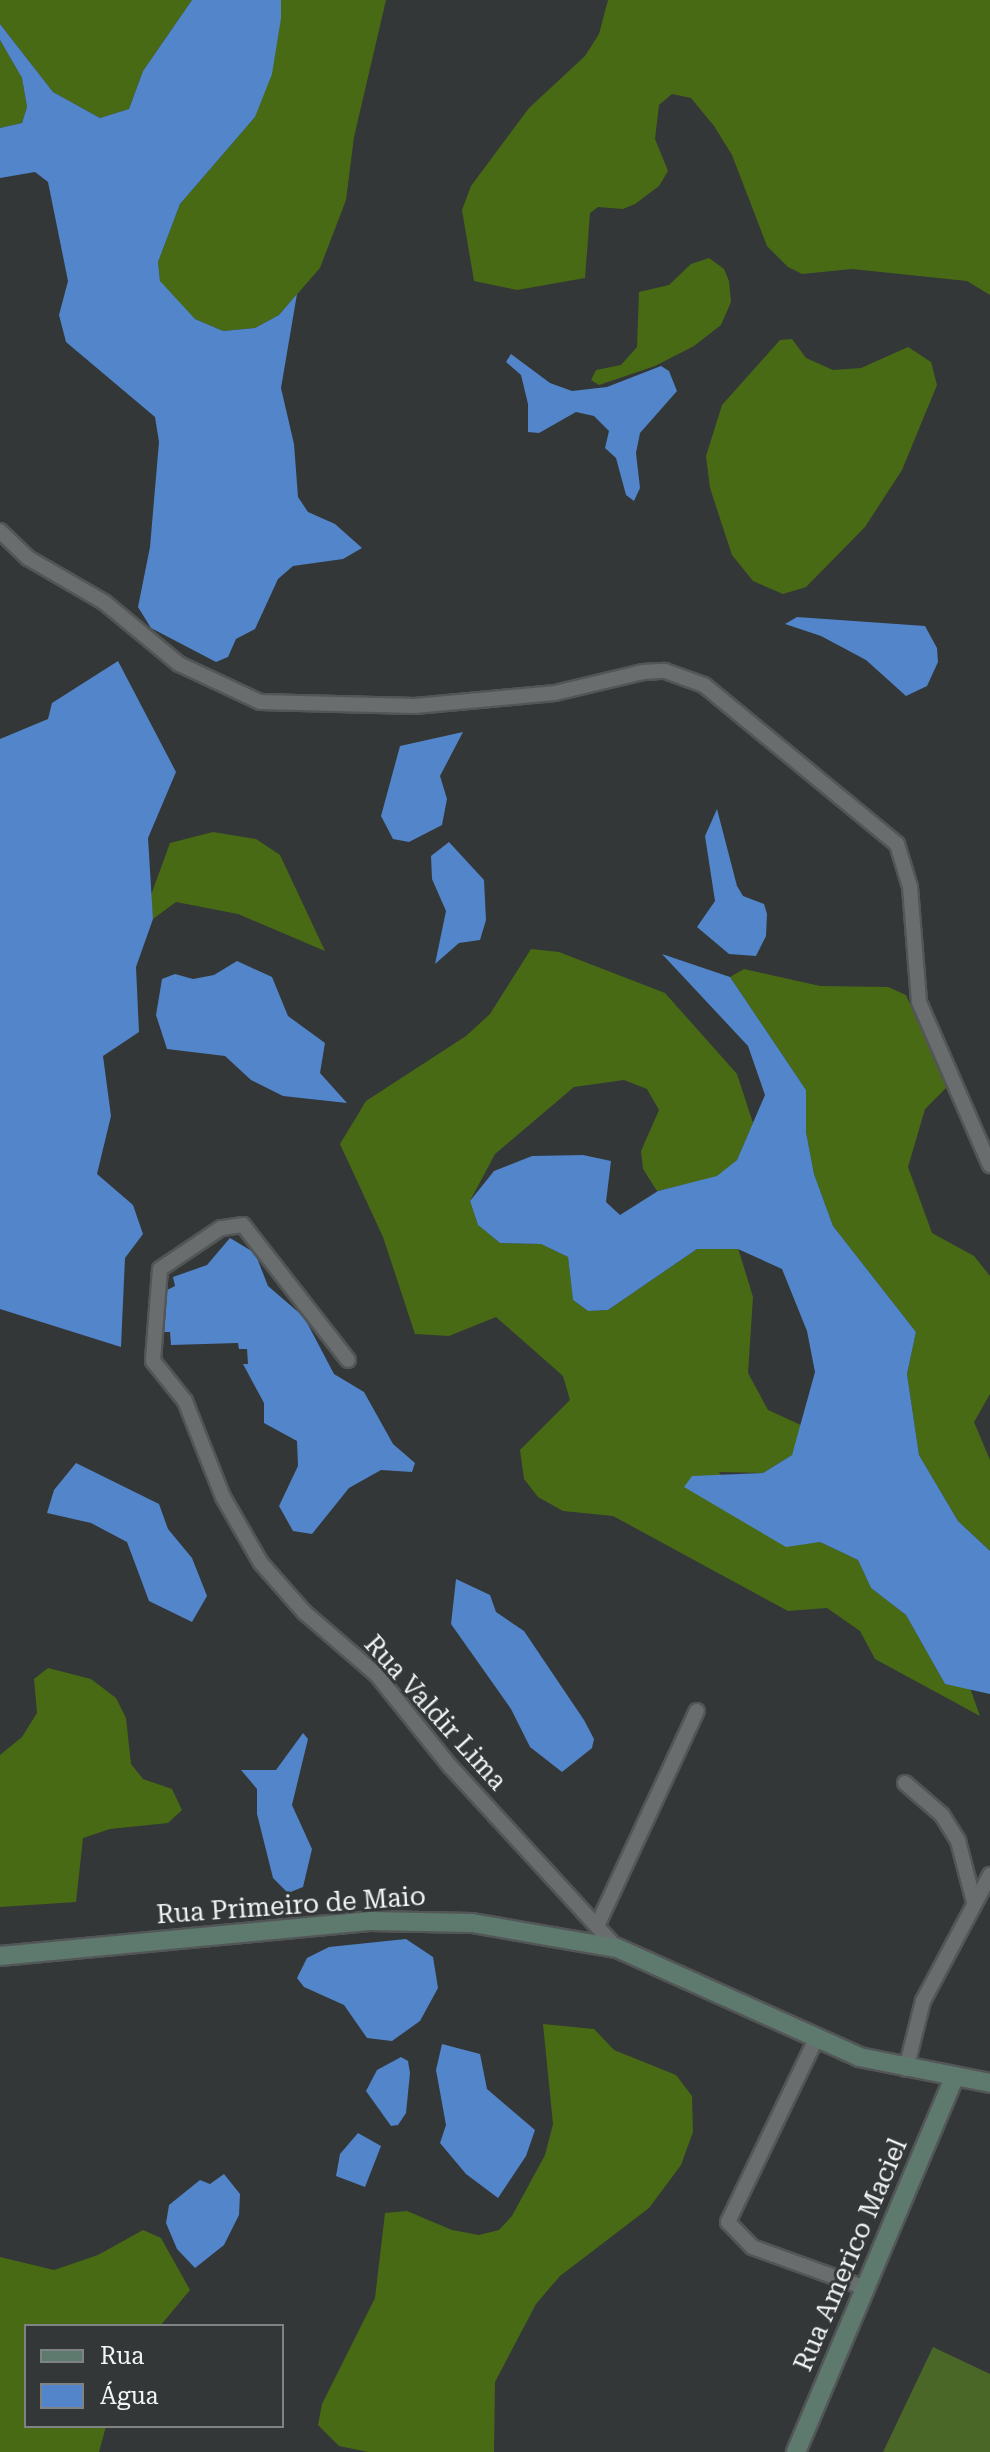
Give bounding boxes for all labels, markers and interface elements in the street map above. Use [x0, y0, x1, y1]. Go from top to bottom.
street label: Rua Valdir Lima [357, 1629, 513, 1797]
street label: Rua Primeiro de Maio [155, 1881, 427, 1931]
street label: Rua Americo Maciel [788, 2134, 914, 2376]
legend [24, 2324, 284, 2428]
text: Rua [100, 2342, 144, 2370]
text: Água [100, 2382, 159, 2410]

